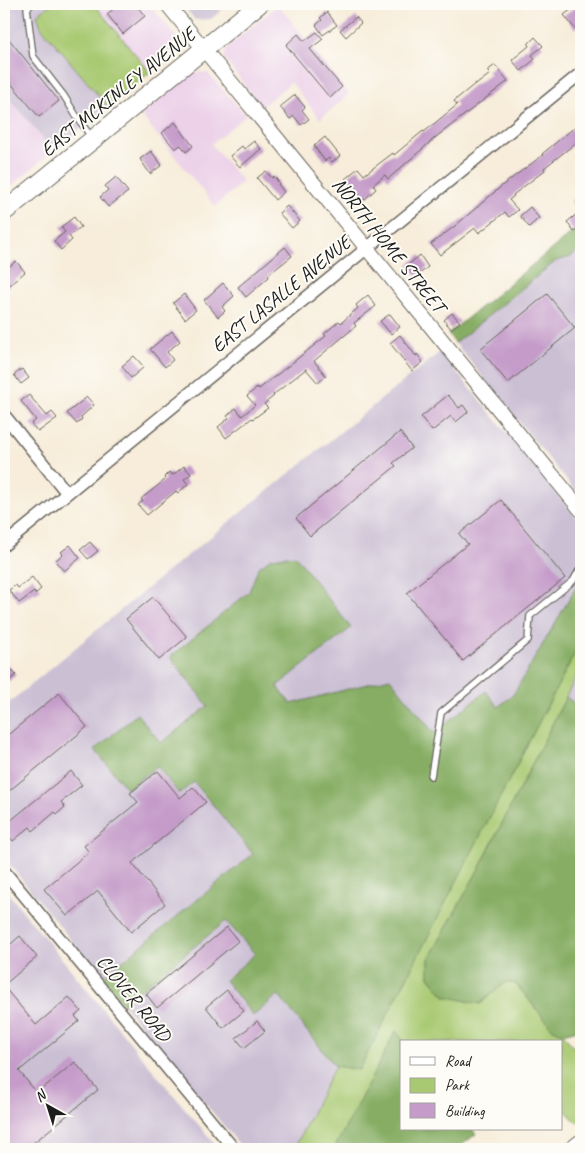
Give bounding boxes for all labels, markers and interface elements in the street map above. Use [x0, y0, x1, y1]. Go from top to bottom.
street label: EAST MCKINLEY AVENUE [36, 20, 203, 162]
street label: NORTH HOME STREET [327, 172, 454, 321]
street label: EAST LASALLE AVENUE [206, 228, 358, 358]
street label: CLOVER ROAD [91, 949, 178, 1048]
legend [400, 1040, 562, 1130]
text: Road [445, 1052, 472, 1071]
text: Park [445, 1076, 470, 1095]
north arrow [22, 1080, 72, 1130]
text: N [31, 1085, 51, 1106]
text: Building [445, 1102, 485, 1121]

